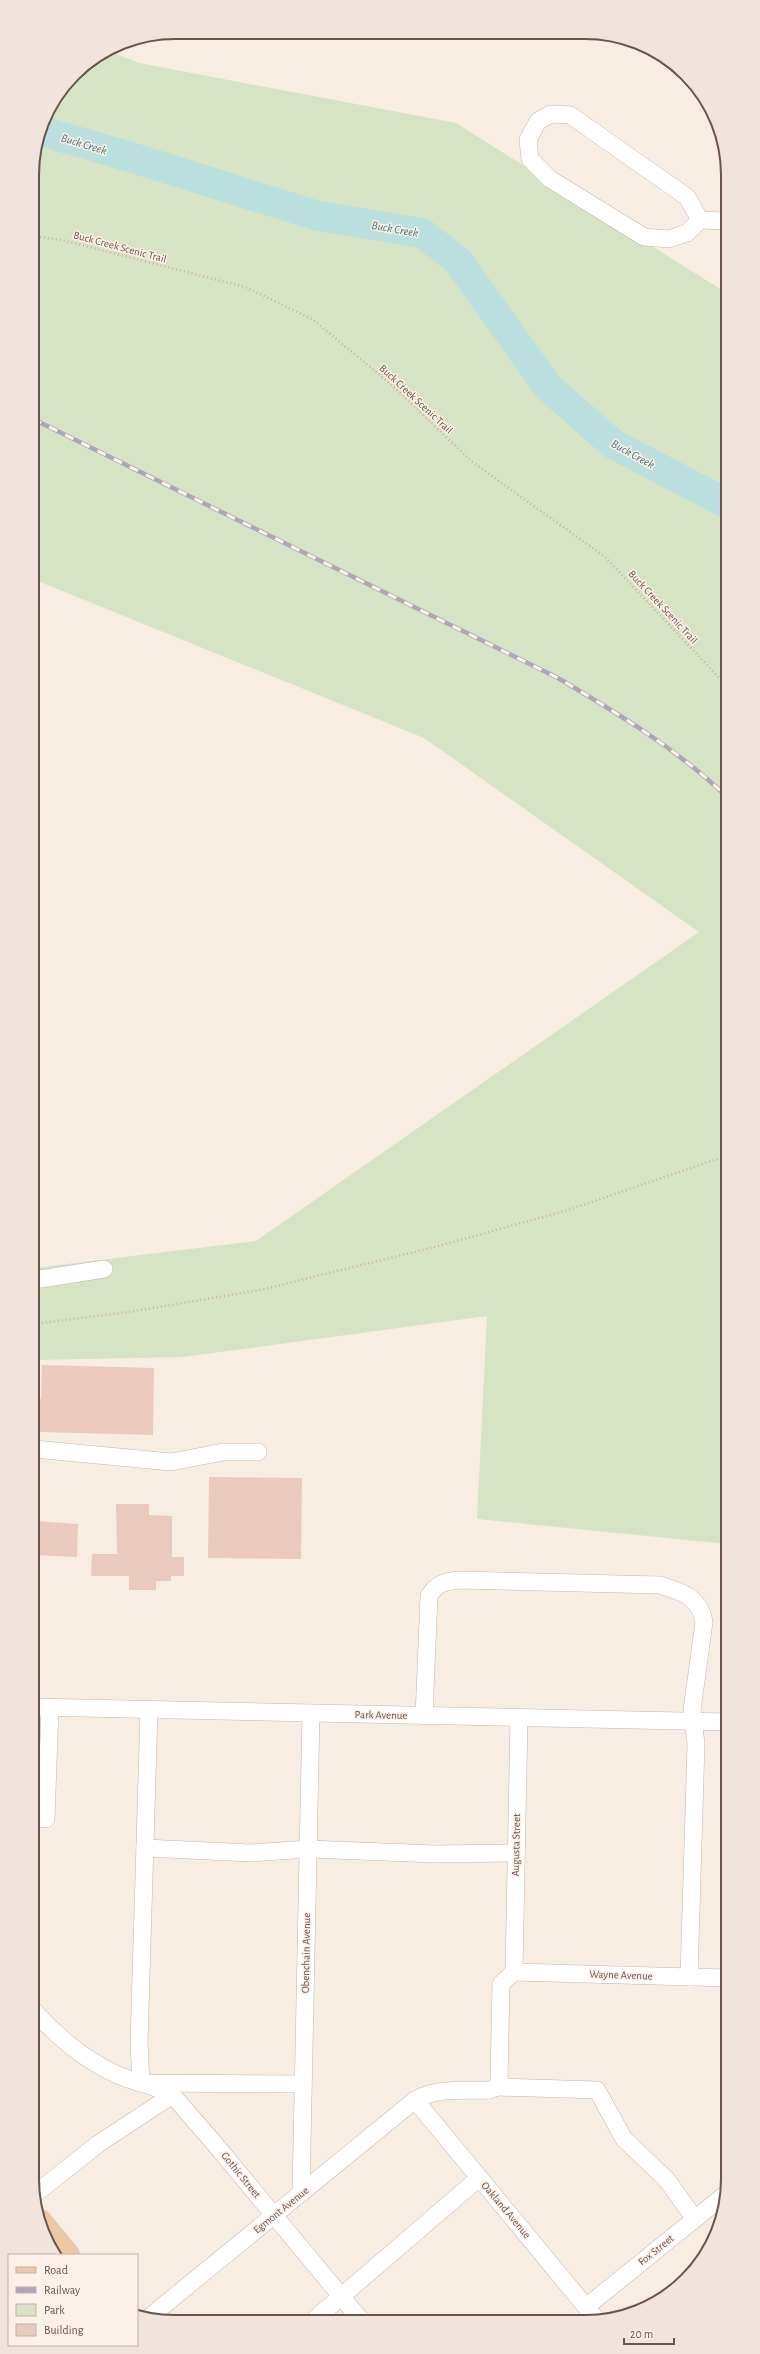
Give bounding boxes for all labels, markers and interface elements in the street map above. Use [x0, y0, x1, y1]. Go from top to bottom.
water label: Buck Creek [60, 131, 109, 157]
water label: Buck Creek [371, 219, 420, 239]
street label: Buck Creek Scenic Trail [72, 229, 168, 265]
street label: Buck Creek Scenic Trail [377, 362, 455, 436]
water label: Buck Creek [609, 437, 657, 471]
street label: Buck Creek Scenic Trail [626, 568, 700, 646]
street label: Park Avenue [354, 1709, 408, 1721]
street label: Augusta Street [510, 1813, 522, 1877]
street label: Obenchain Avenue [300, 1913, 312, 1993]
street label: Wayne Avenue [589, 1968, 653, 1982]
street label: Gothic Street [219, 2150, 263, 2200]
street label: Oakland Avenue [479, 2180, 533, 2240]
street label: Egmont Avenue [251, 2185, 311, 2235]
street label: Fox Street [636, 2232, 676, 2268]
legend [8, 2254, 138, 2346]
text: Road [44, 2264, 68, 2276]
text: Railway [44, 2284, 80, 2297]
text: Park [44, 2304, 65, 2316]
scale bar [624, 2320, 674, 2346]
text: Building [44, 2324, 84, 2336]
text: 20 m [630, 2328, 653, 2340]

